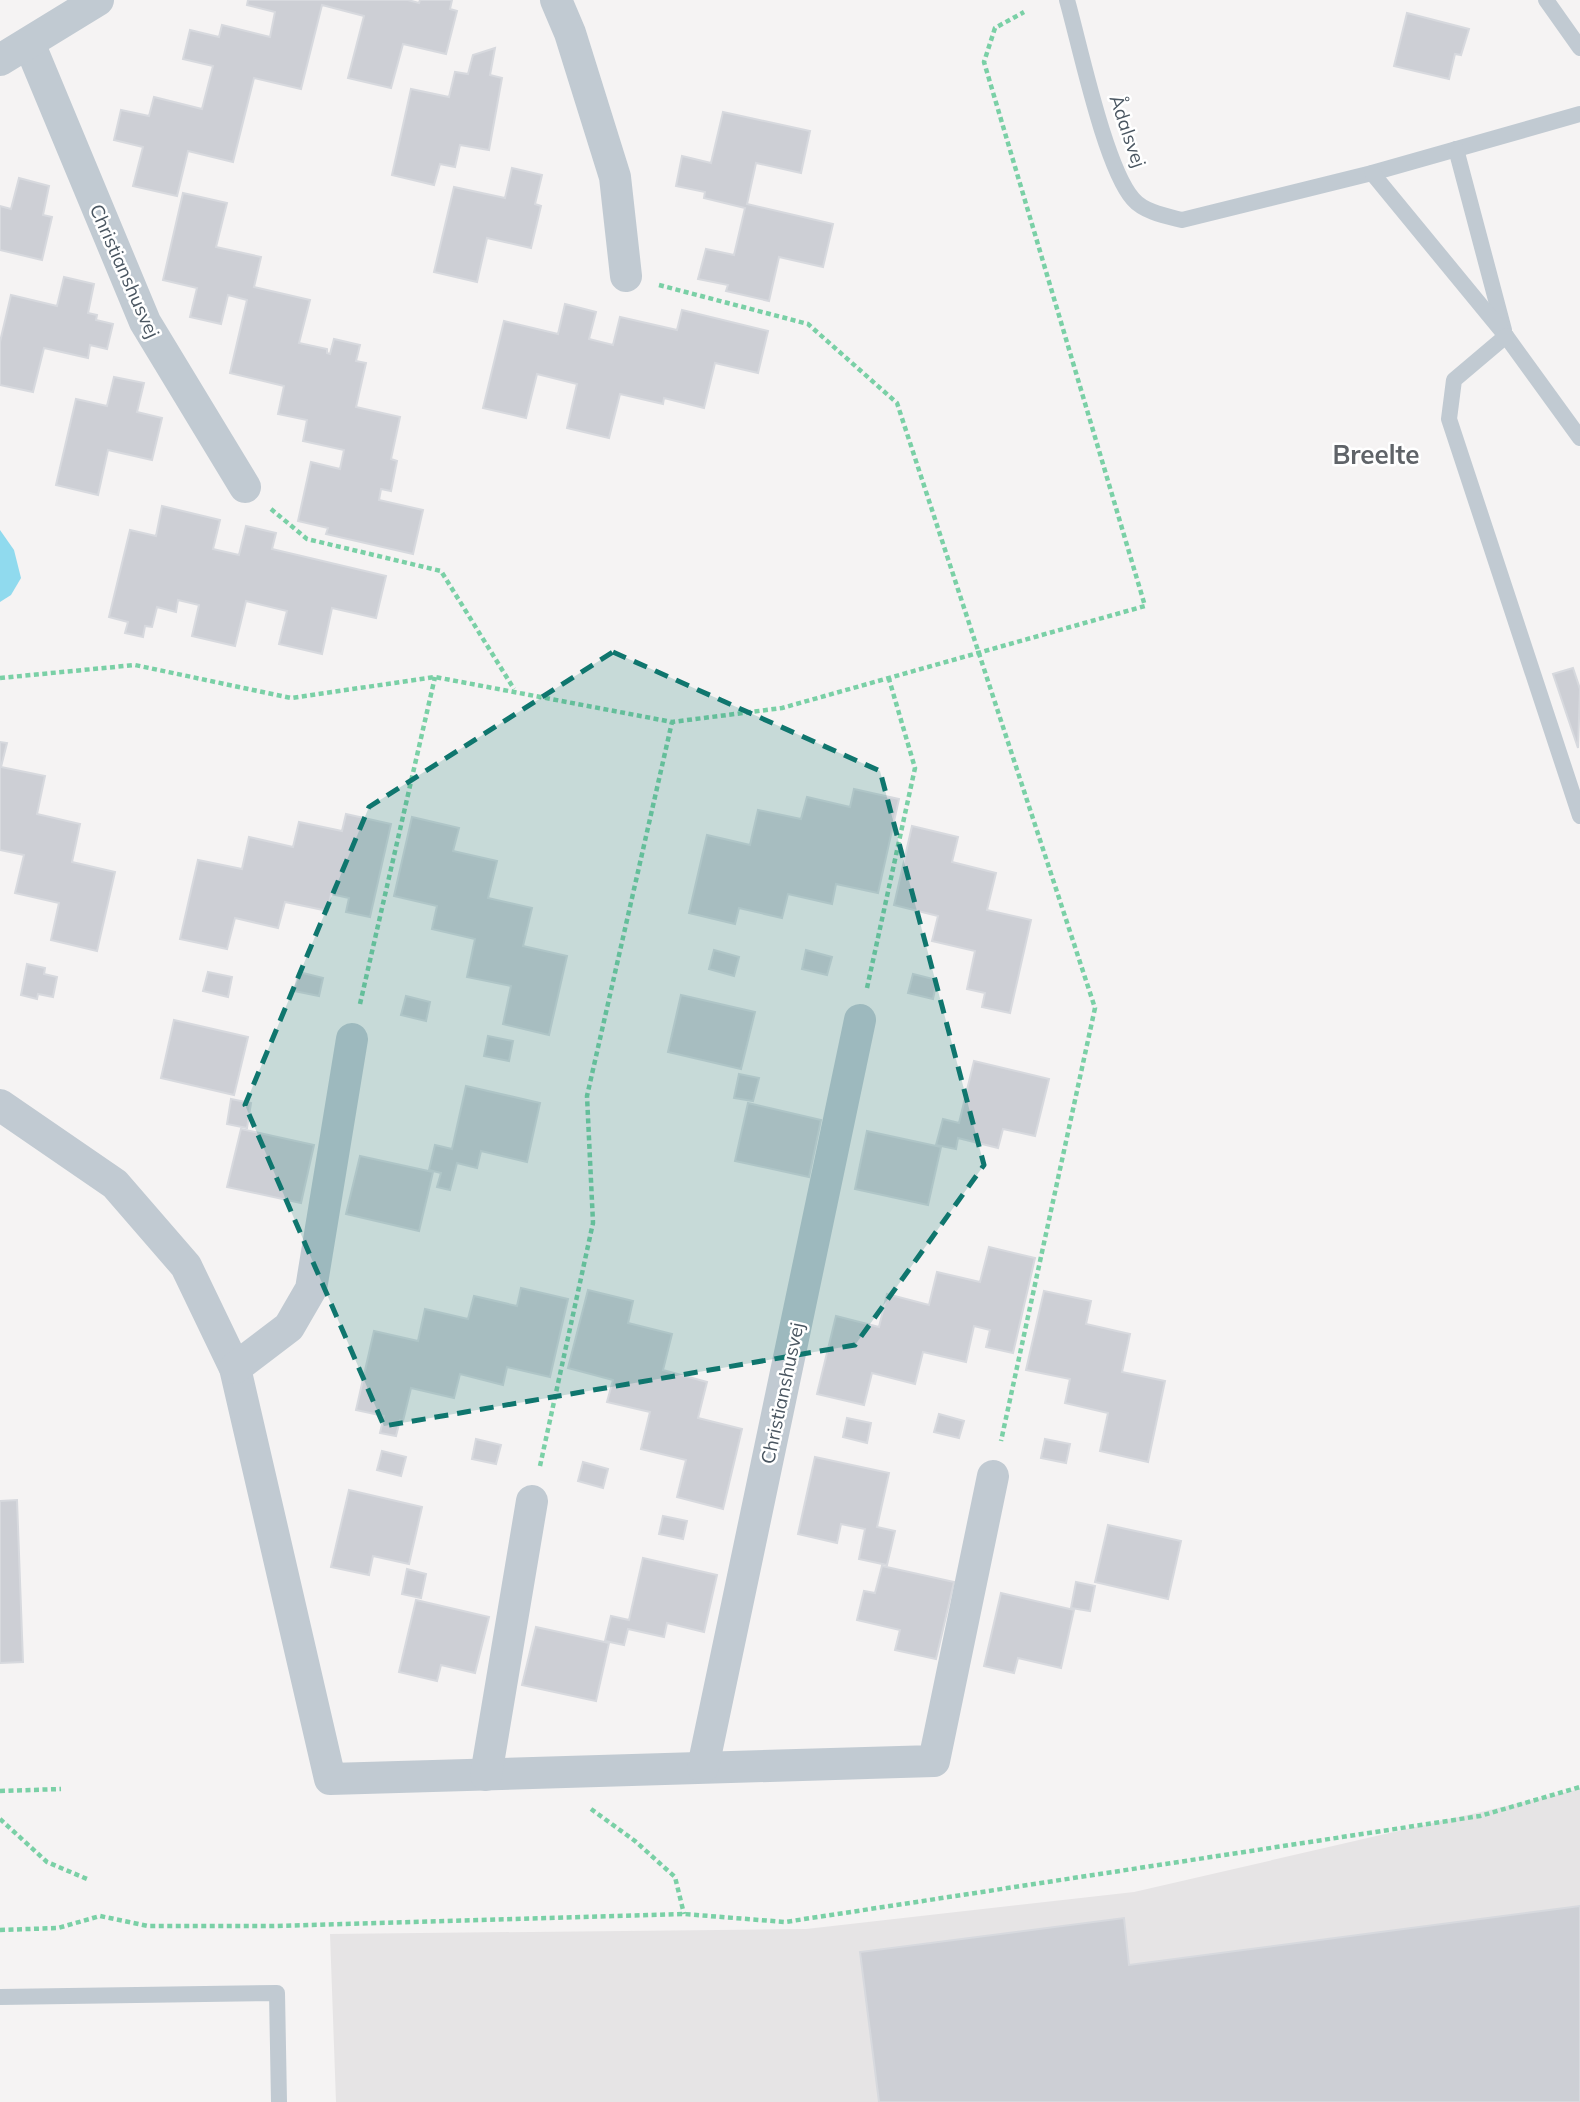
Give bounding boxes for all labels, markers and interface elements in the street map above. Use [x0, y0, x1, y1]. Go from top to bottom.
street label: Ådalsvej [1104, 92, 1152, 170]
street label: Christianshusvej [85, 200, 165, 342]
district label: Breelte [1332, 438, 1420, 471]
street label: Christianshusvej [755, 1320, 809, 1466]

